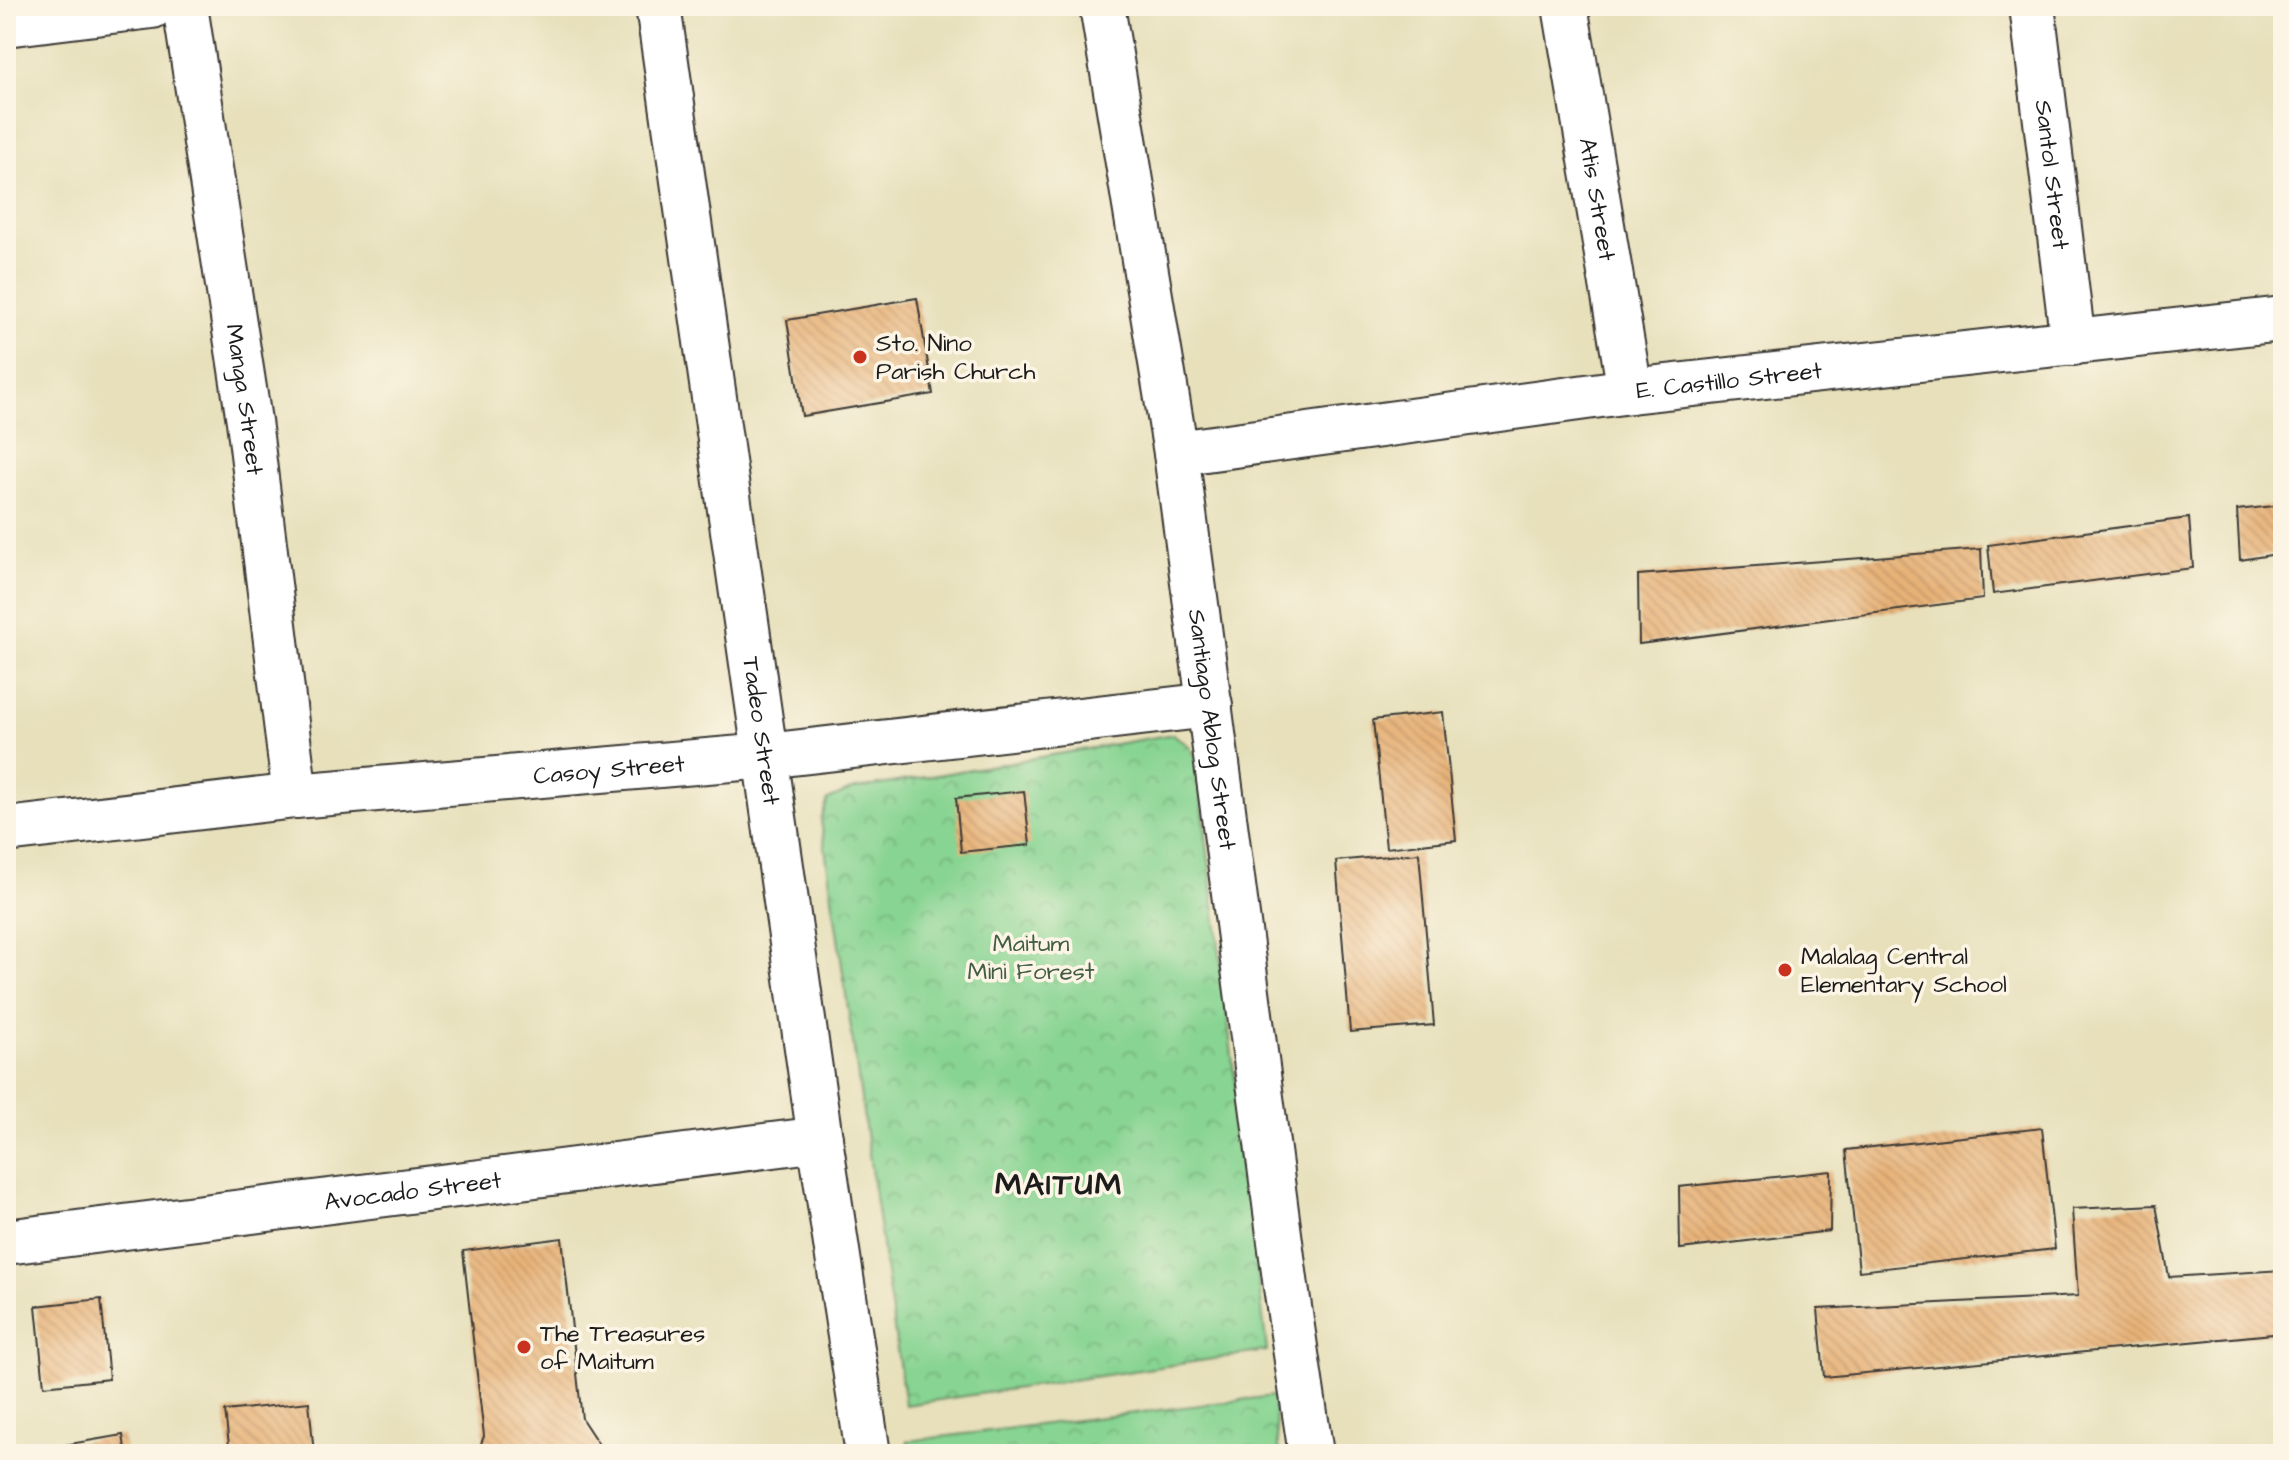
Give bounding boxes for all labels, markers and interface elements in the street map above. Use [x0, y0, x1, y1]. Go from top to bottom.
street label: Santol Street [2026, 98, 2078, 252]
street label: Atis Street [1570, 135, 1624, 264]
street label: Manga Street [216, 322, 272, 477]
place label: Sto. Nino Parish Church [876, 327, 1035, 389]
marker: Sto. Nino Parish Church [851, 348, 869, 366]
street label: E. Castillo Street [1635, 354, 1824, 408]
street label: Santiago Ablog Street [1179, 607, 1244, 853]
street label: Tadeo Street [733, 654, 788, 808]
street label: Casoy Street [532, 747, 686, 794]
park label: Maitum Mini Forest [968, 927, 1095, 989]
place label: Malalag Central Elementary School [1801, 940, 2007, 1003]
marker: Malalag Central Elementary School [1776, 961, 1794, 979]
district label: MAITUM [995, 1162, 1123, 1207]
street label: Avocado Street [322, 1163, 504, 1220]
place label: The Treasures of Maitum [540, 1317, 705, 1379]
marker: The Treasures of Maitum [515, 1338, 533, 1356]

